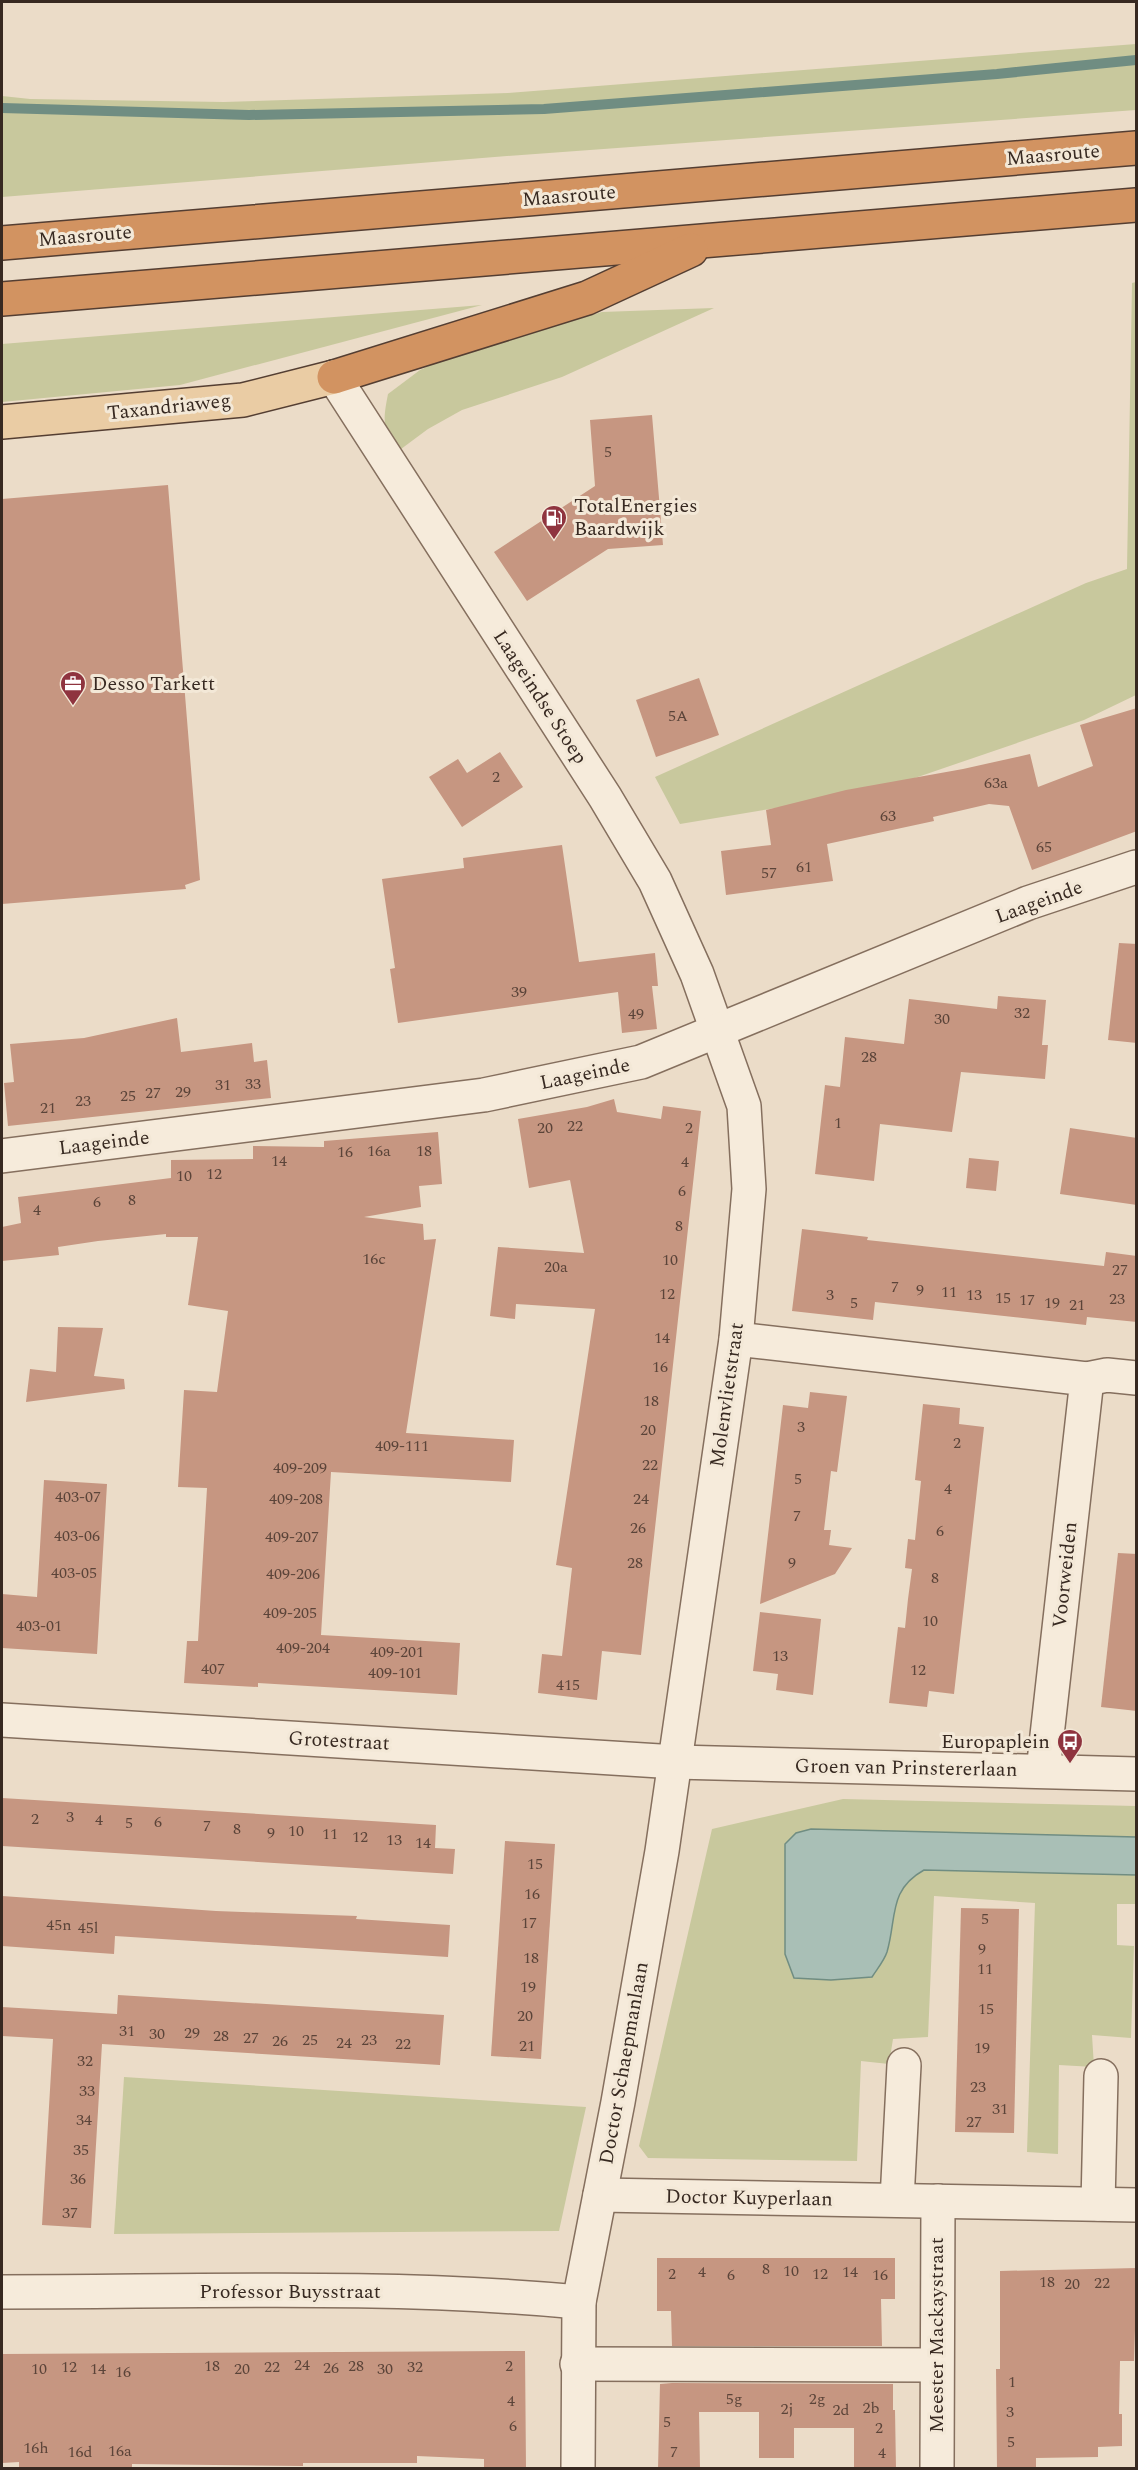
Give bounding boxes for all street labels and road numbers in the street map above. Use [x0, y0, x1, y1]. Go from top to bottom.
street label: Maasroute [1005, 136, 1101, 174]
street label: Maasroute [521, 177, 617, 215]
street label: Maasroute [37, 217, 133, 255]
street label: Taxandriaweg [106, 386, 232, 428]
street label: Laageindse Stoep [485, 624, 595, 770]
street label: Laageinde [991, 872, 1087, 932]
street label: Laageinde [537, 1050, 633, 1098]
street label: Laageinde [57, 1123, 151, 1163]
street label: Molenvlietstraat [702, 1321, 752, 1469]
street label: Voorweiden [1044, 1520, 1086, 1630]
street label: Grotestraat [288, 1723, 390, 1759]
street label: Groen van Prinstererlaan [794, 1751, 1018, 1785]
street label: Doctor Schaepmanlaan [591, 1959, 657, 2167]
street label: Doctor Kuyperlaan [665, 2182, 833, 2214]
street label: Meester Mackaystraat [922, 2237, 952, 2433]
street label: Professor Buysstraat [199, 2277, 381, 2307]

